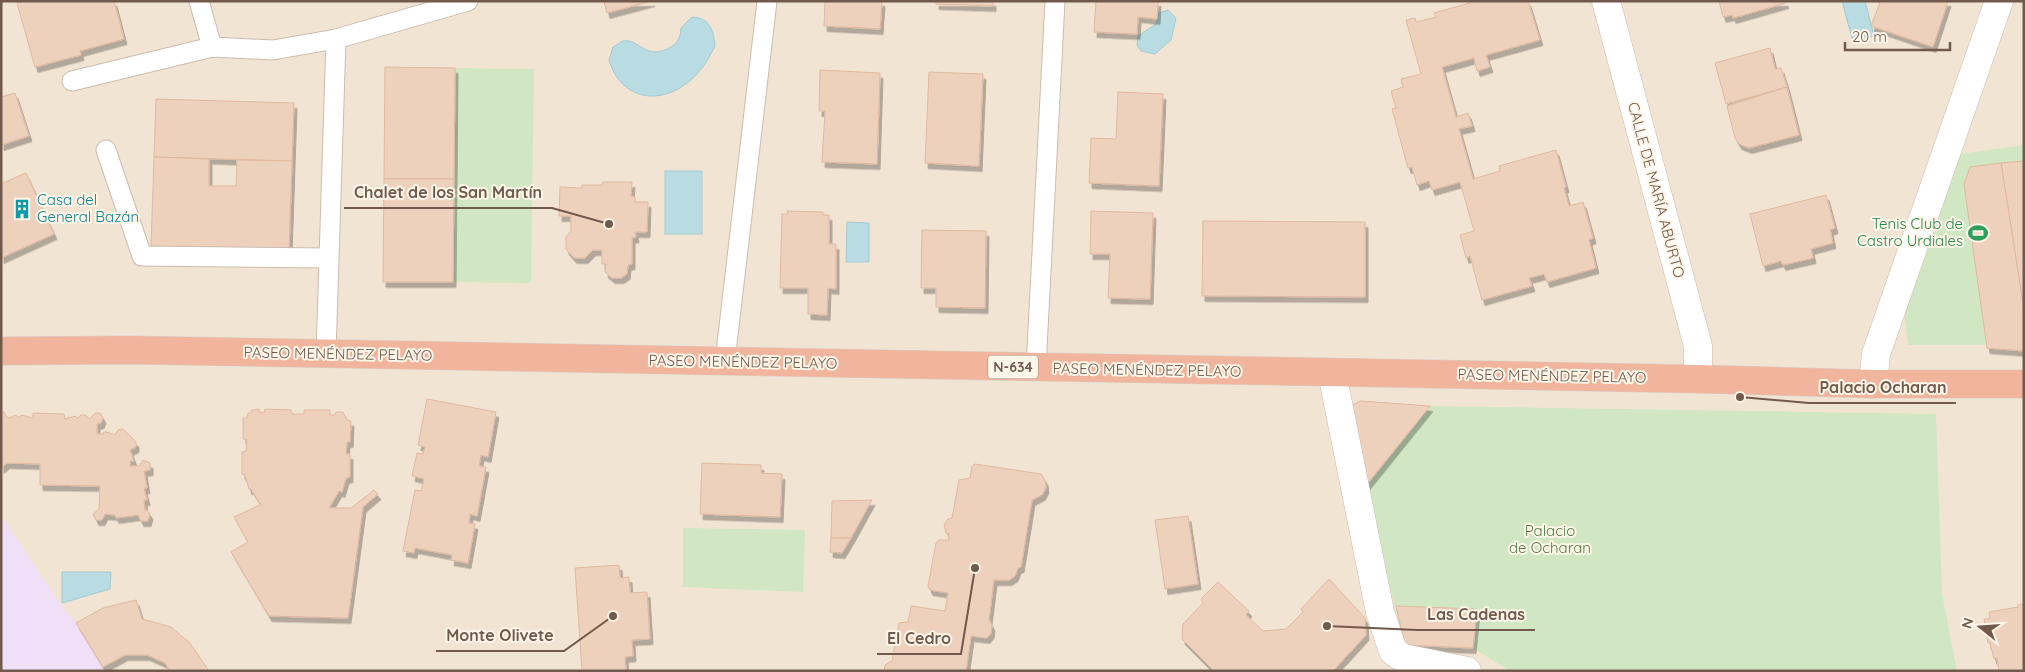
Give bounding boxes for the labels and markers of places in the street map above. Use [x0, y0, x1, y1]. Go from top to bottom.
callout: Chalet de los San Martín [344, 177, 552, 208]
place label: Casa del General Bazán [37, 190, 139, 226]
building icon: Casa del General Bazán [11, 198, 33, 220]
place label: Tenis Club de Castro Urdiales [1857, 214, 1963, 250]
sports icon: Tenis Club de Castro Urdiales [1967, 222, 1989, 244]
callout: Palacio Ocharan [1809, 372, 1956, 403]
callout: Las Cadenas [1417, 599, 1535, 630]
callout: Monte Olivete [436, 620, 564, 651]
callout: El Cedro [877, 623, 961, 654]

